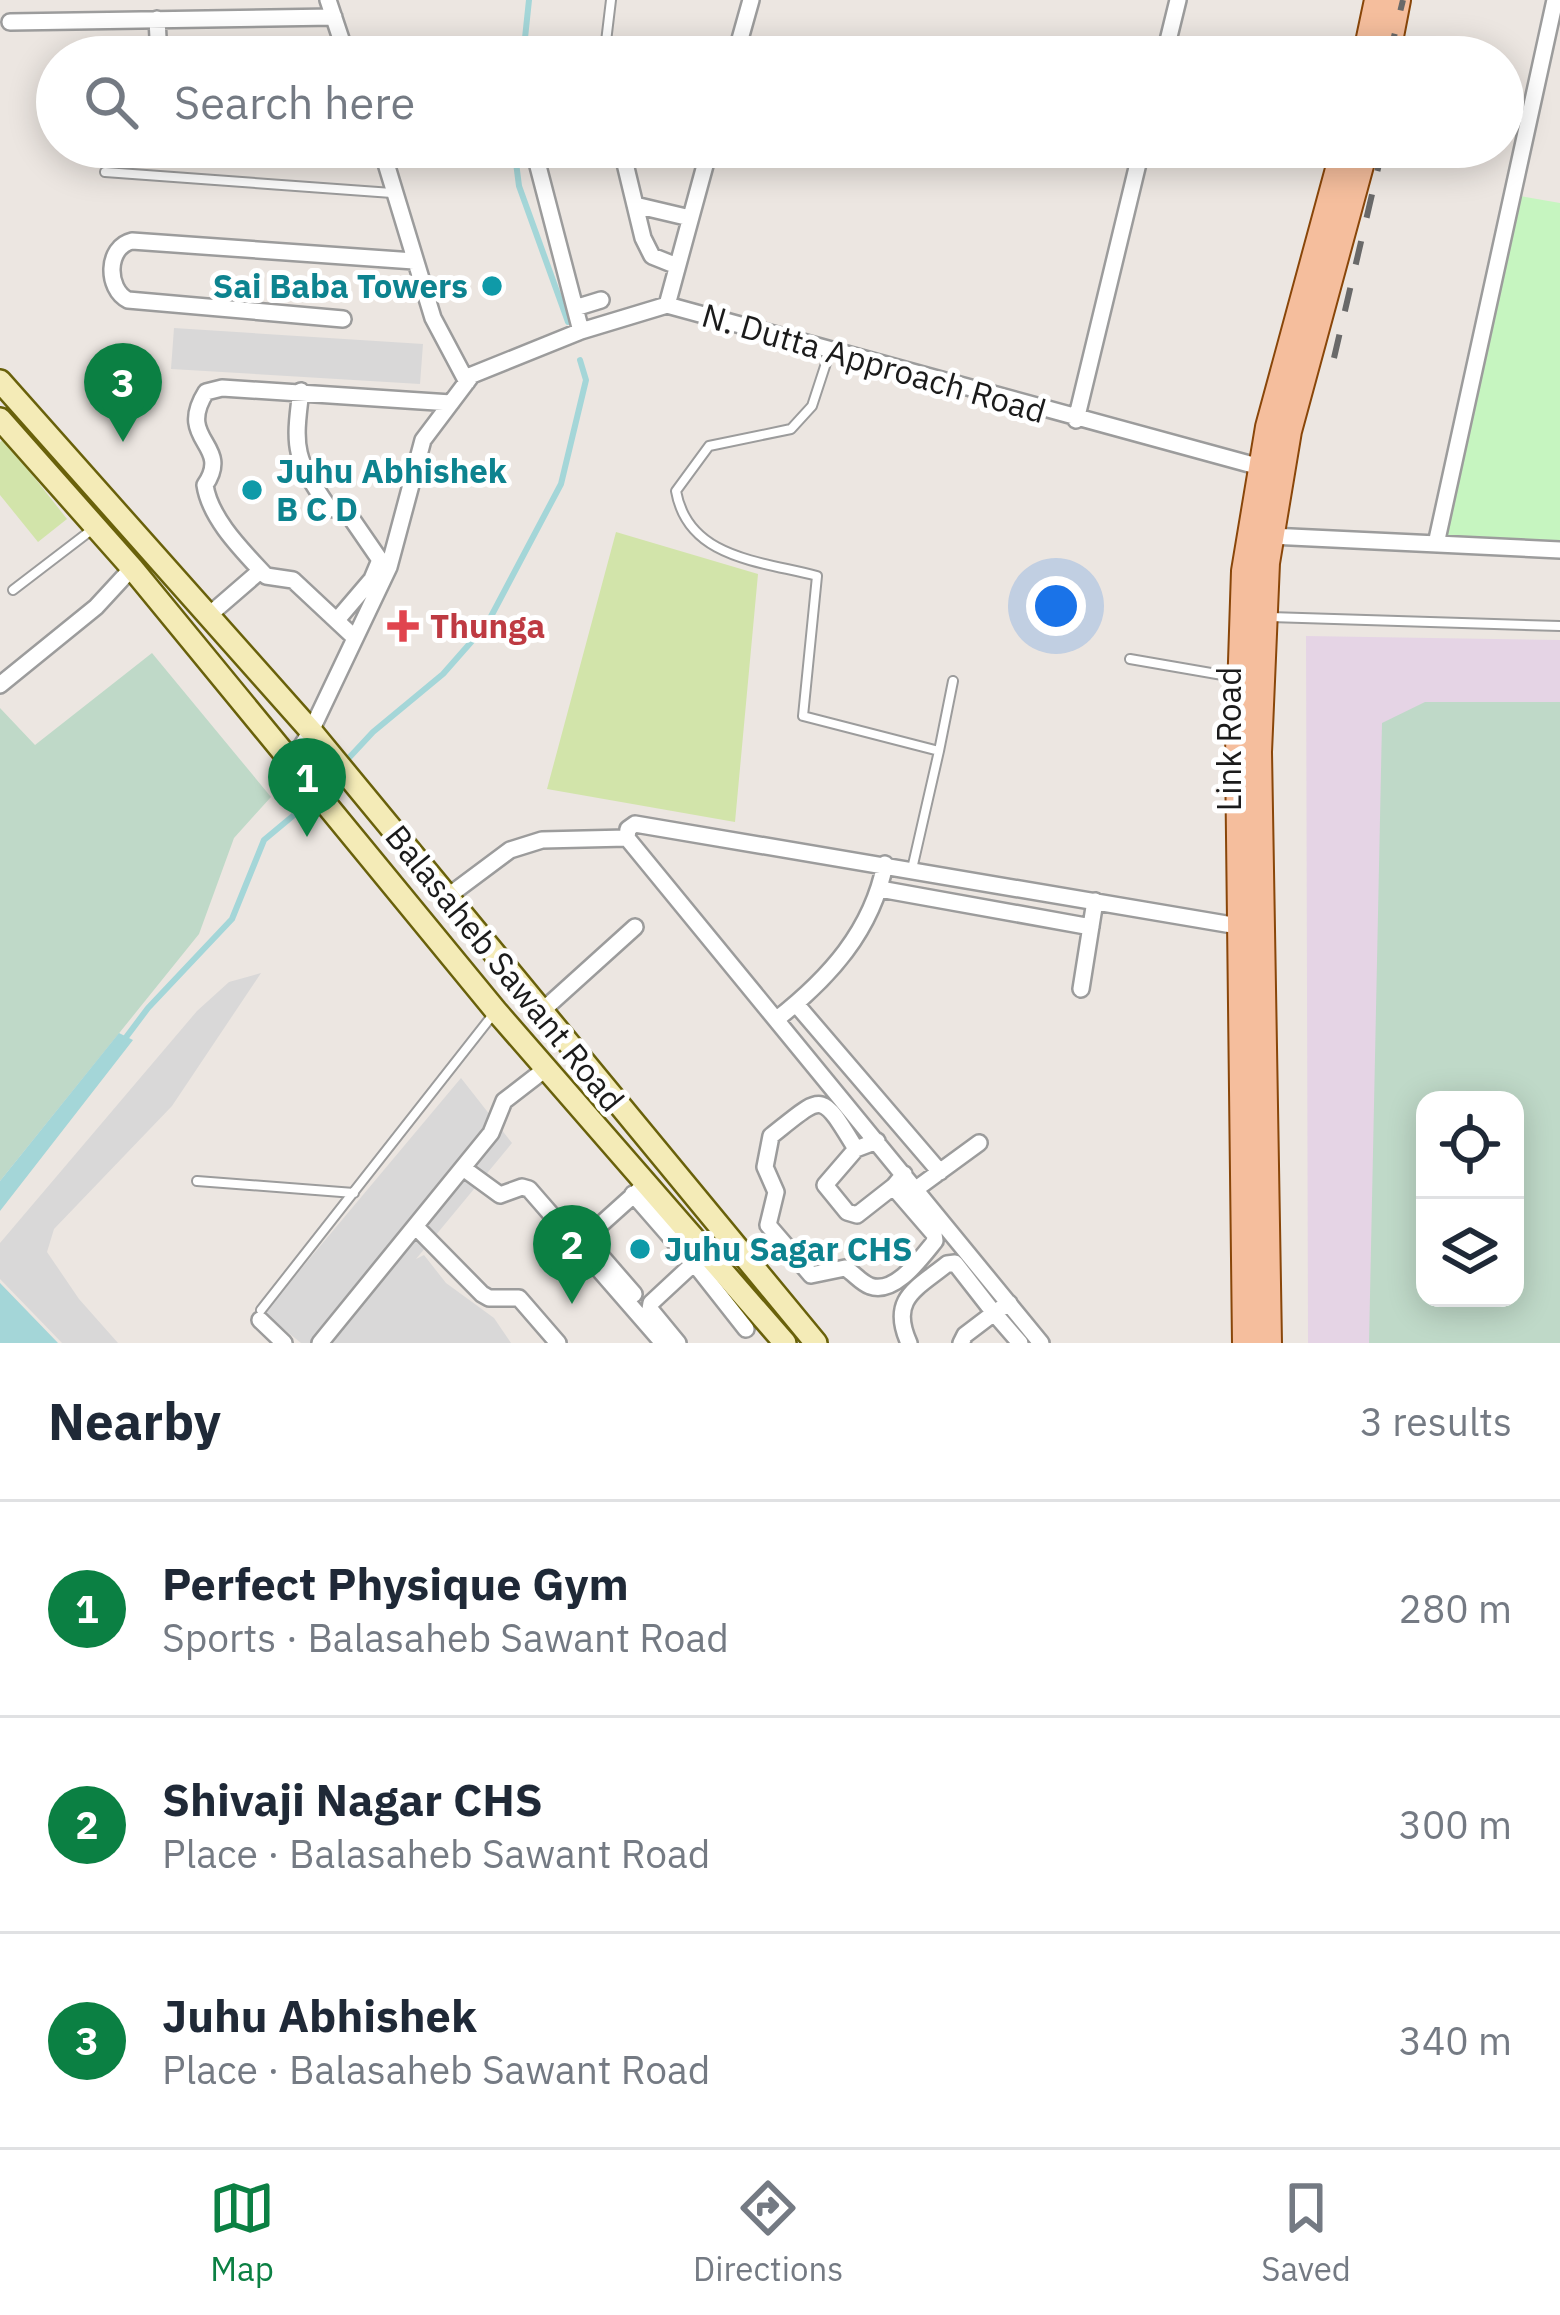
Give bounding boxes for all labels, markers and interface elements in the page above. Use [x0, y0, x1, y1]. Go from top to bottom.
search box [36, 36, 1524, 168]
icon: search [78, 69, 144, 135]
text: Search here [174, 73, 415, 131]
place label: Sai Baba Towers [213, 264, 468, 307]
marker: Sai Baba Towers [479, 273, 505, 299]
street label: N. Dutta Approach Road [697, 293, 1051, 432]
pin: 3 [84, 343, 162, 442]
place label: Juhu Abhishek B C D [276, 449, 508, 530]
marker: Juhu Abhishek B C D [239, 477, 265, 503]
your location [1026, 576, 1086, 636]
place label: Thunga [430, 604, 545, 647]
marker: Thunga [387, 610, 419, 642]
street label: Link Road [1207, 667, 1250, 811]
pin: 1 [268, 738, 346, 837]
street label: Balasaheb Sawant Road [376, 816, 634, 1120]
map controls [1416, 1091, 1524, 1307]
button: locate [1416, 1091, 1524, 1199]
button: layers [1416, 1199, 1524, 1307]
pin: 2 [533, 1205, 611, 1304]
place label: Juhu Sagar CHS [664, 1227, 913, 1270]
marker: Juhu Sagar CHS [627, 1236, 653, 1262]
text: Nearby [48, 1388, 221, 1454]
text: 3 results [1360, 1396, 1512, 1447]
text: Perfect Physique Gym [162, 1554, 629, 1612]
text: 1 [75, 1583, 99, 1634]
text: 280 m [1399, 1583, 1512, 1634]
text: Sports · Balasaheb Sawant Road [162, 1612, 729, 1663]
text: Shivaji Nagar CHS [162, 1770, 543, 1828]
text: 2 [75, 1799, 99, 1850]
text: 300 m [1399, 1799, 1512, 1850]
text: Place · Balasaheb Sawant Road [162, 1828, 710, 1879]
text: Juhu Abhishek [162, 1986, 477, 2044]
text: 3 [75, 2015, 99, 2066]
text: 340 m [1399, 2015, 1512, 2066]
text: Place · Balasaheb Sawant Road [162, 2044, 710, 2095]
tab: Map [209, 2175, 275, 2290]
tab: Directions [693, 2175, 843, 2290]
tab: Saved [1261, 2175, 1351, 2290]

